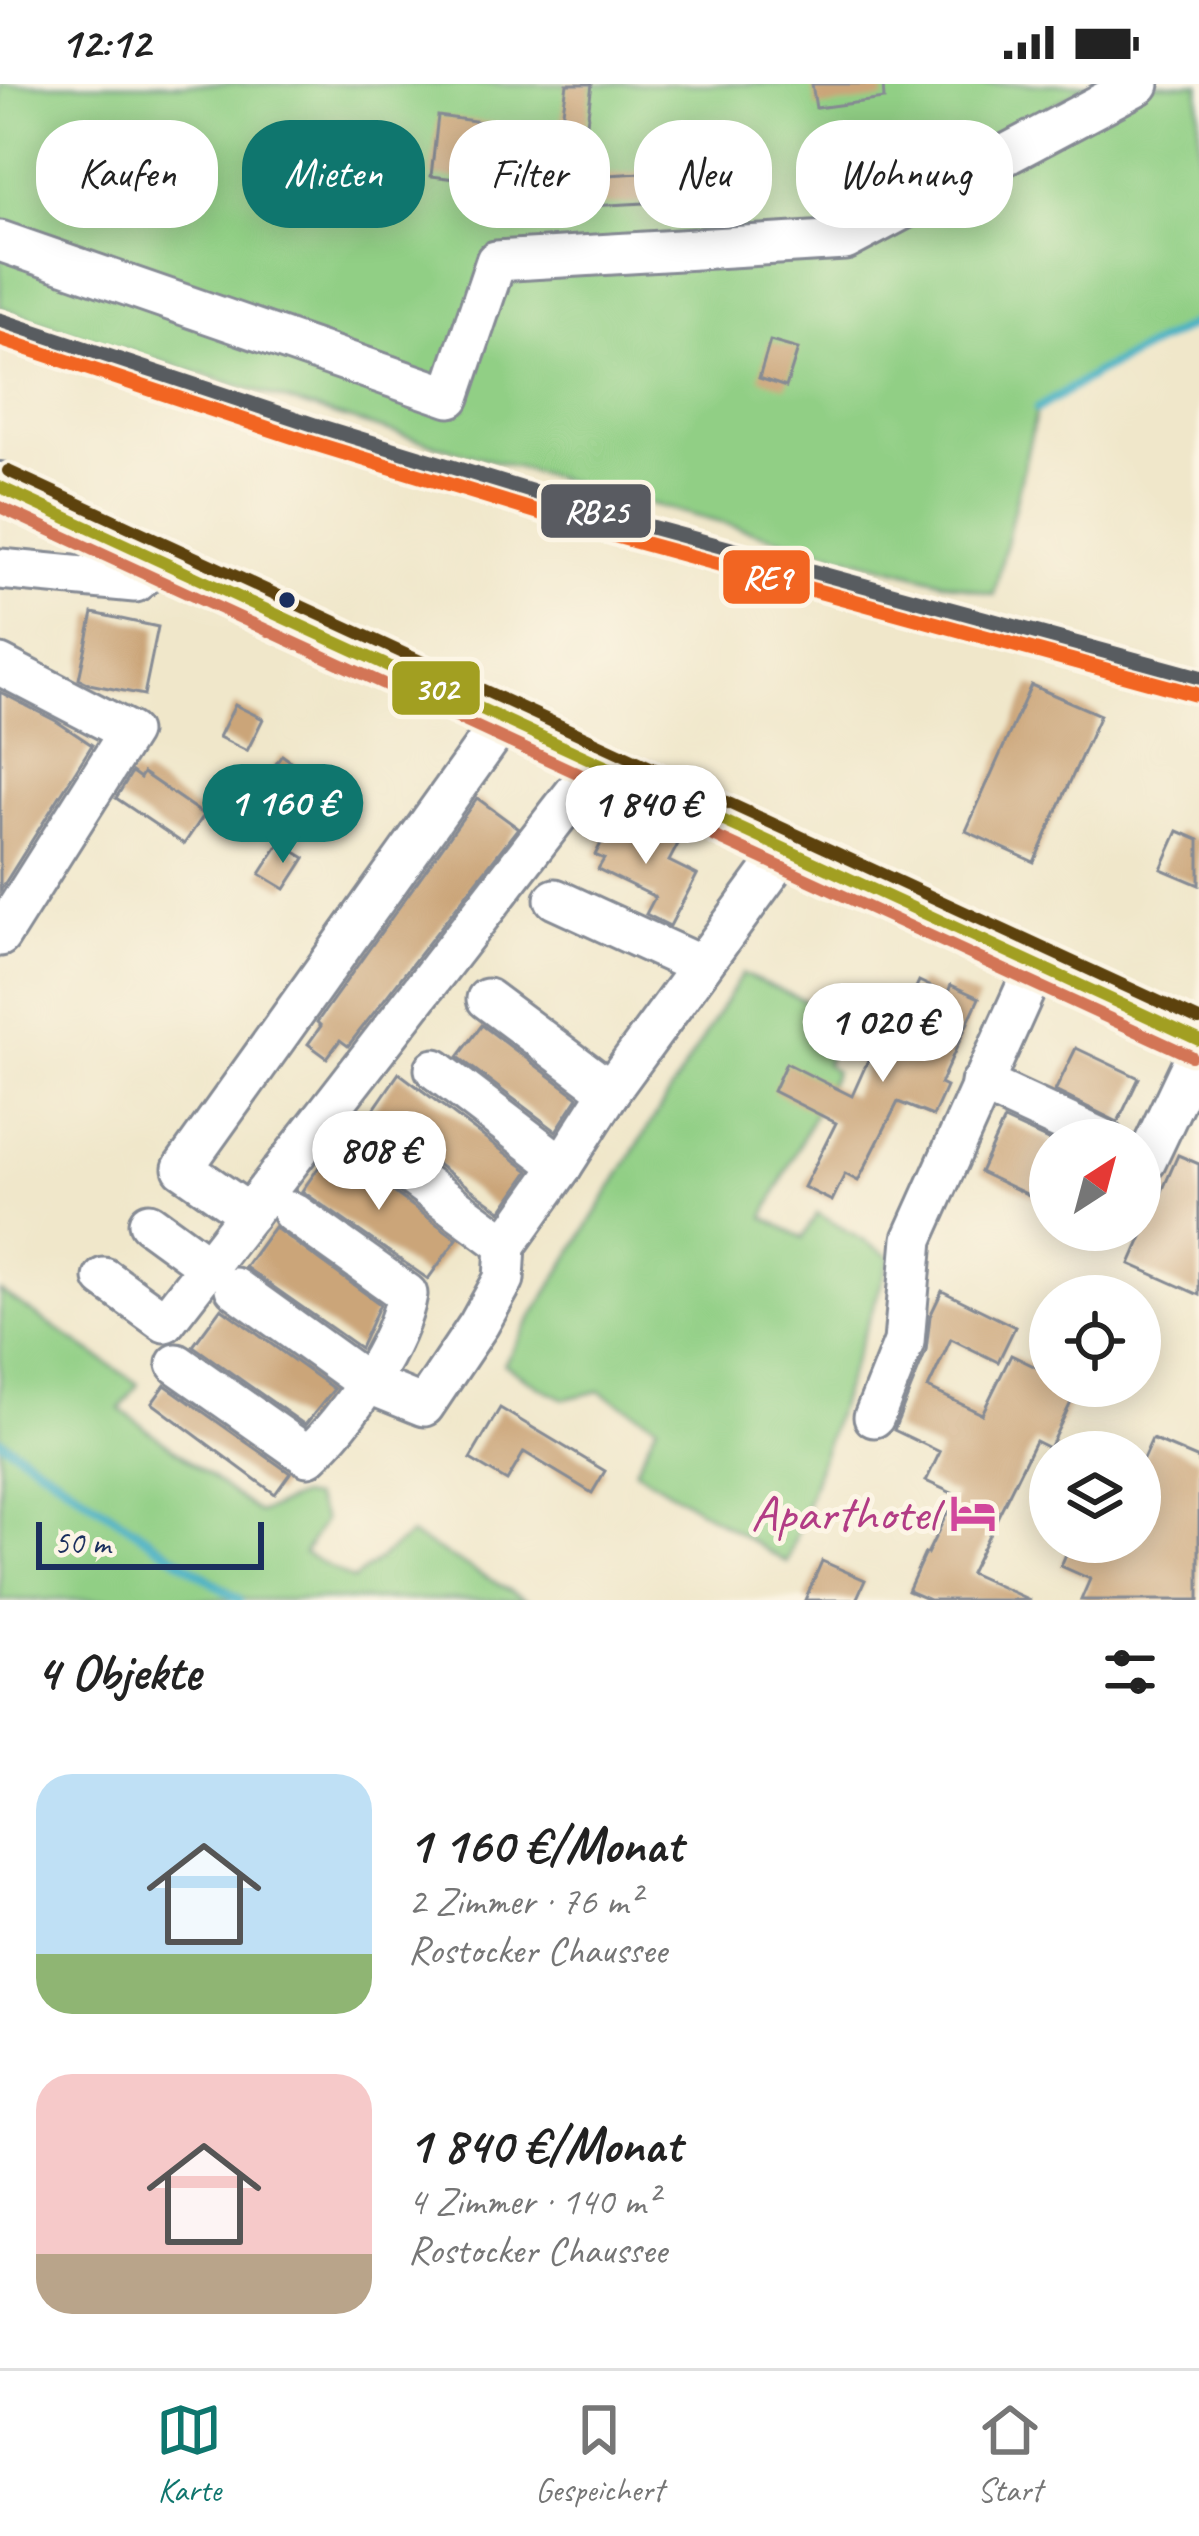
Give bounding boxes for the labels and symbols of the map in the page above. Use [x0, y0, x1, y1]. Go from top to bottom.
line badge: RB25 [539, 482, 653, 540]
text: RB25 [564, 491, 631, 533]
line badge: RE9 [721, 548, 812, 606]
text: RE9 [742, 557, 795, 599]
unlabelled marker [276, 589, 298, 611]
line badge: 302 [390, 659, 482, 717]
text: 302 [414, 668, 461, 710]
pin: 1 160 € [172, 764, 394, 866]
pin: 1 840 € [535, 765, 757, 867]
pin: 1 020 € [772, 983, 994, 1085]
pin: 808 € [295, 1111, 463, 1213]
north arrow [1029, 1119, 1161, 1251]
place label: Aparthotel [751, 1481, 945, 1545]
hotel icon: Aparthotel [948, 1488, 998, 1538]
scale bar [36, 1516, 264, 1569]

